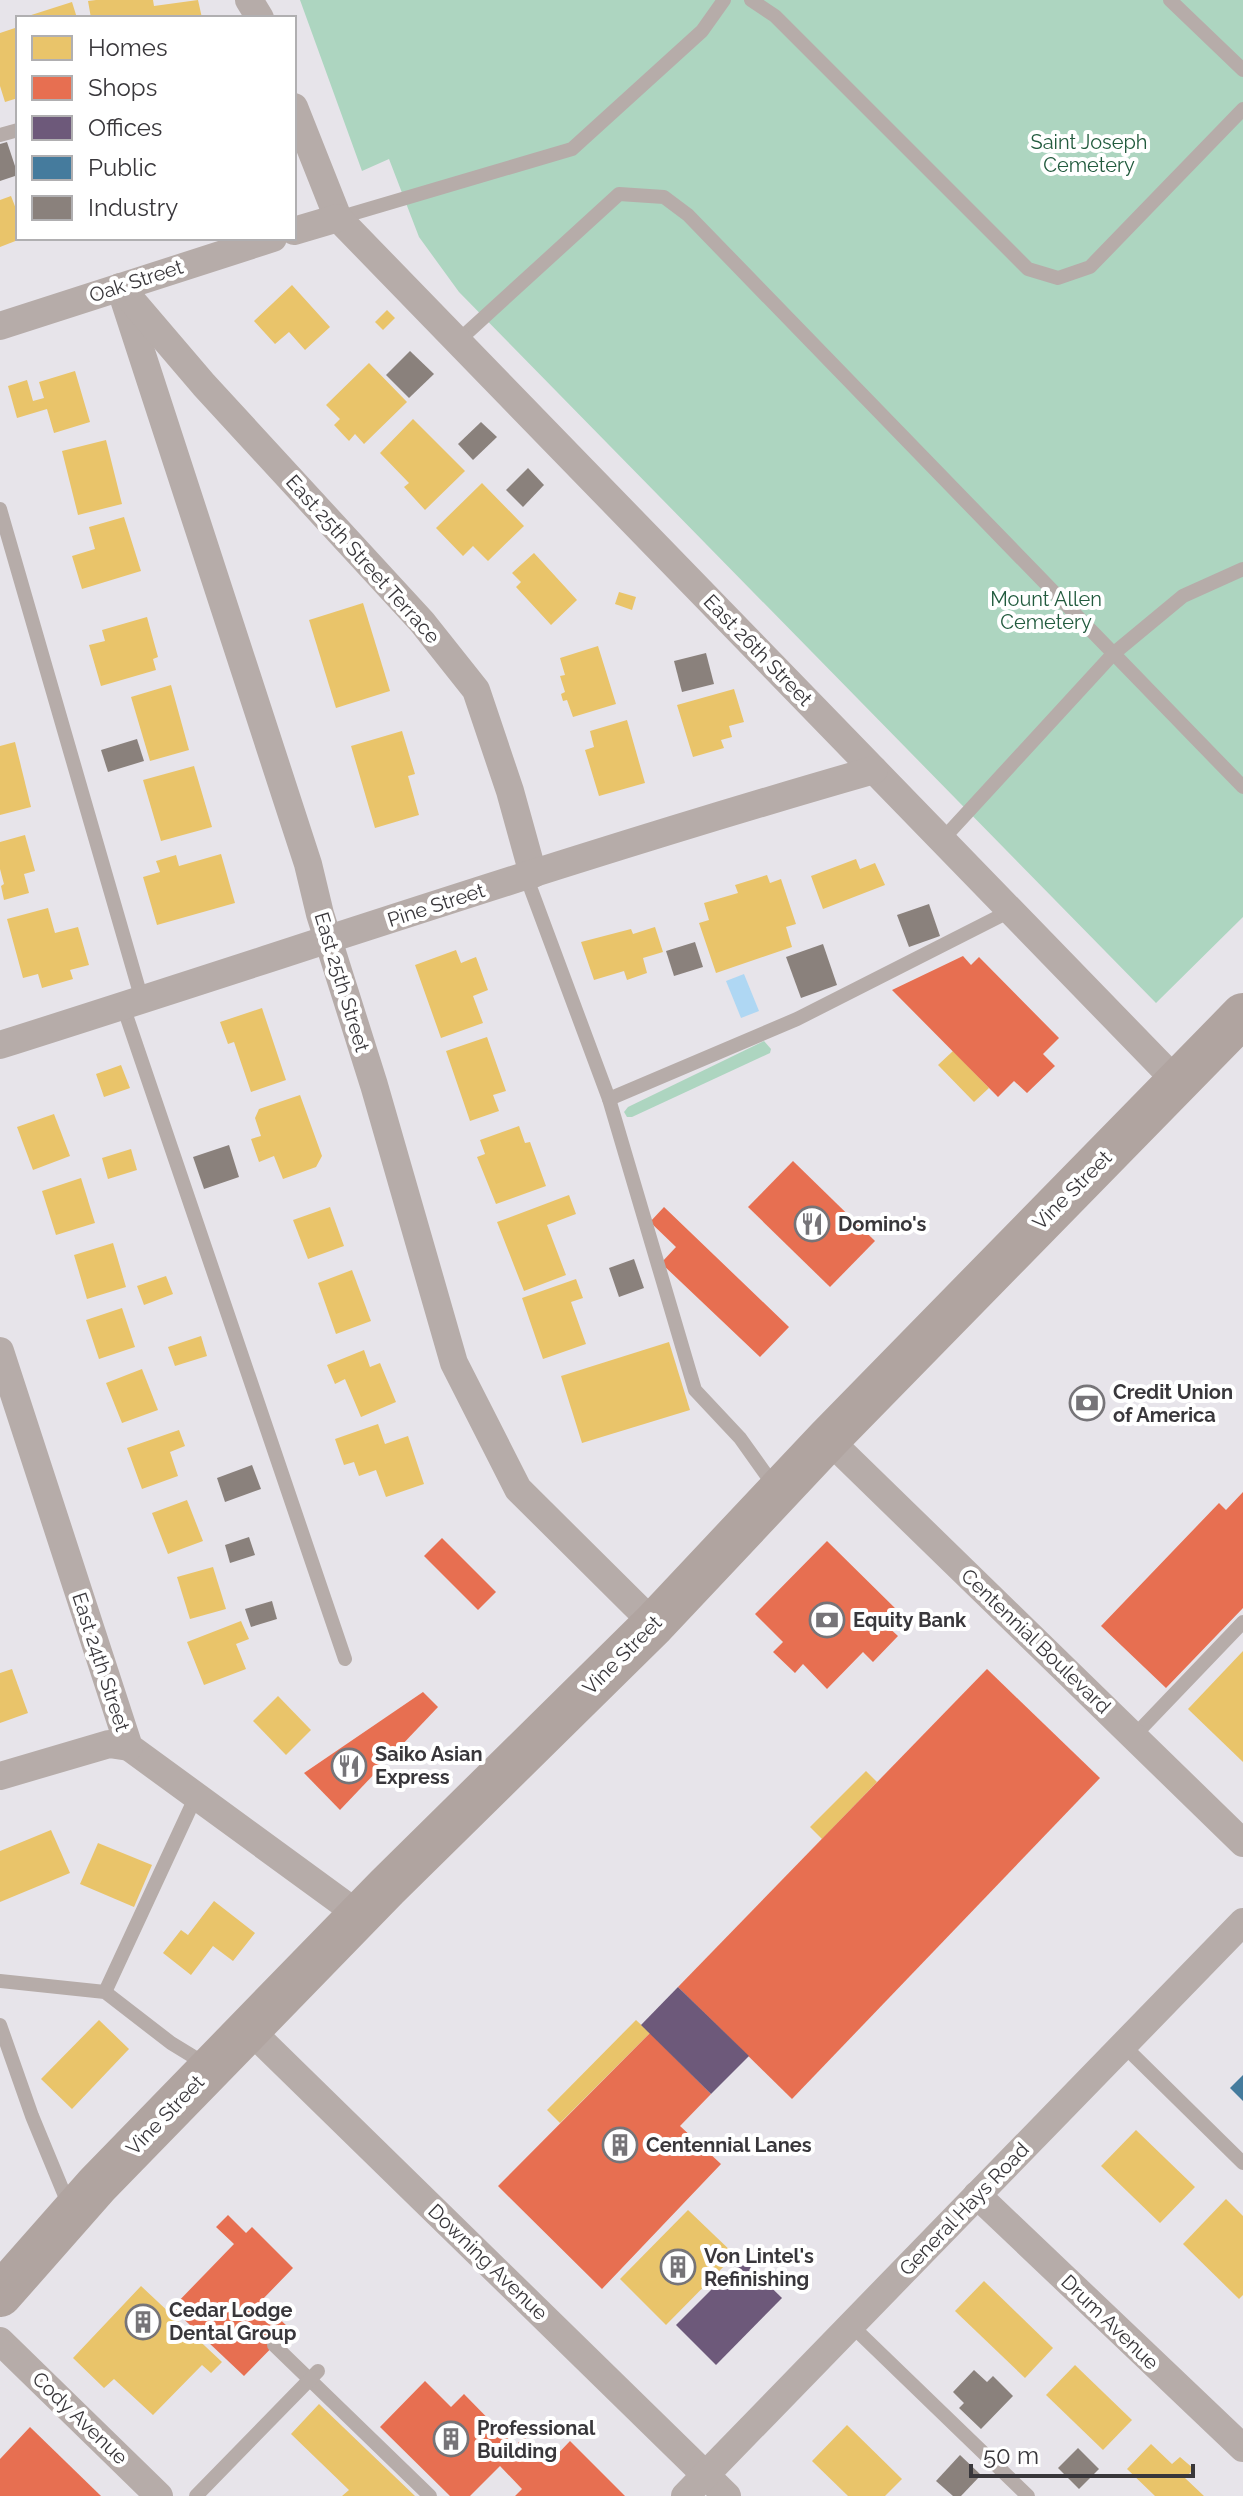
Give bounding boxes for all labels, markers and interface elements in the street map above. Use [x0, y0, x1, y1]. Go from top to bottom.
legend [16, 16, 296, 240]
text: Homes [88, 33, 168, 62]
text: Shops [88, 73, 157, 102]
text: Offices [88, 113, 162, 142]
park label: Saint Joseph Cemetery [1031, 130, 1147, 177]
text: Public [88, 153, 157, 182]
text: Industry [88, 193, 178, 222]
street label: Oak Street [86, 255, 186, 307]
street label: East 25th Street Terrace [281, 470, 445, 648]
park label: Mount Allen Cemetery [990, 587, 1102, 634]
street label: East 26th Street [699, 589, 818, 711]
street label: Pine Street [384, 878, 488, 932]
street label: East 25th Street [309, 909, 375, 1055]
street label: Vine Street [1027, 1145, 1117, 1235]
restaurant icon: Domino's [793, 1205, 831, 1243]
place label: Domino's [838, 1212, 926, 1236]
place label: Credit Union of America [1113, 1380, 1233, 1427]
bank icon: Credit Union of America [1068, 1384, 1106, 1422]
street label: Centennial Boulevard [956, 1563, 1116, 1719]
street label: East 24th Street [67, 1589, 135, 1735]
bank icon: Equity Bank [808, 1601, 846, 1639]
place label: Equity Bank [853, 1608, 967, 1632]
street label: Vine Street [577, 1610, 667, 1700]
place label: Saiko Asian Express [375, 1742, 483, 1789]
restaurant icon: Saiko Asian Express [330, 1747, 368, 1785]
street label: Vine Street [121, 2070, 209, 2160]
building icon: Centennial Lanes [601, 2126, 639, 2164]
place label: Centennial Lanes [646, 2133, 812, 2157]
street label: General Hays Road [894, 2137, 1034, 2281]
street label: Downing Avenue [423, 2199, 553, 2325]
place label: Von Lintel's Refinishing [704, 2244, 814, 2291]
building icon: Von Lintel's Refinishing [659, 2248, 697, 2286]
street label: Drum Avenue [1056, 2270, 1164, 2375]
place label: Cedar Lodge Dental Group [169, 2298, 297, 2345]
building icon: Cedar Lodge Dental Group [124, 2303, 162, 2341]
street label: Cody Avenue [27, 2367, 133, 2470]
place label: Professional Building [477, 2416, 596, 2463]
building icon: Professional Building [432, 2420, 470, 2458]
scale bar [971, 2428, 1193, 2478]
text: 50 m [983, 2441, 1039, 2470]

